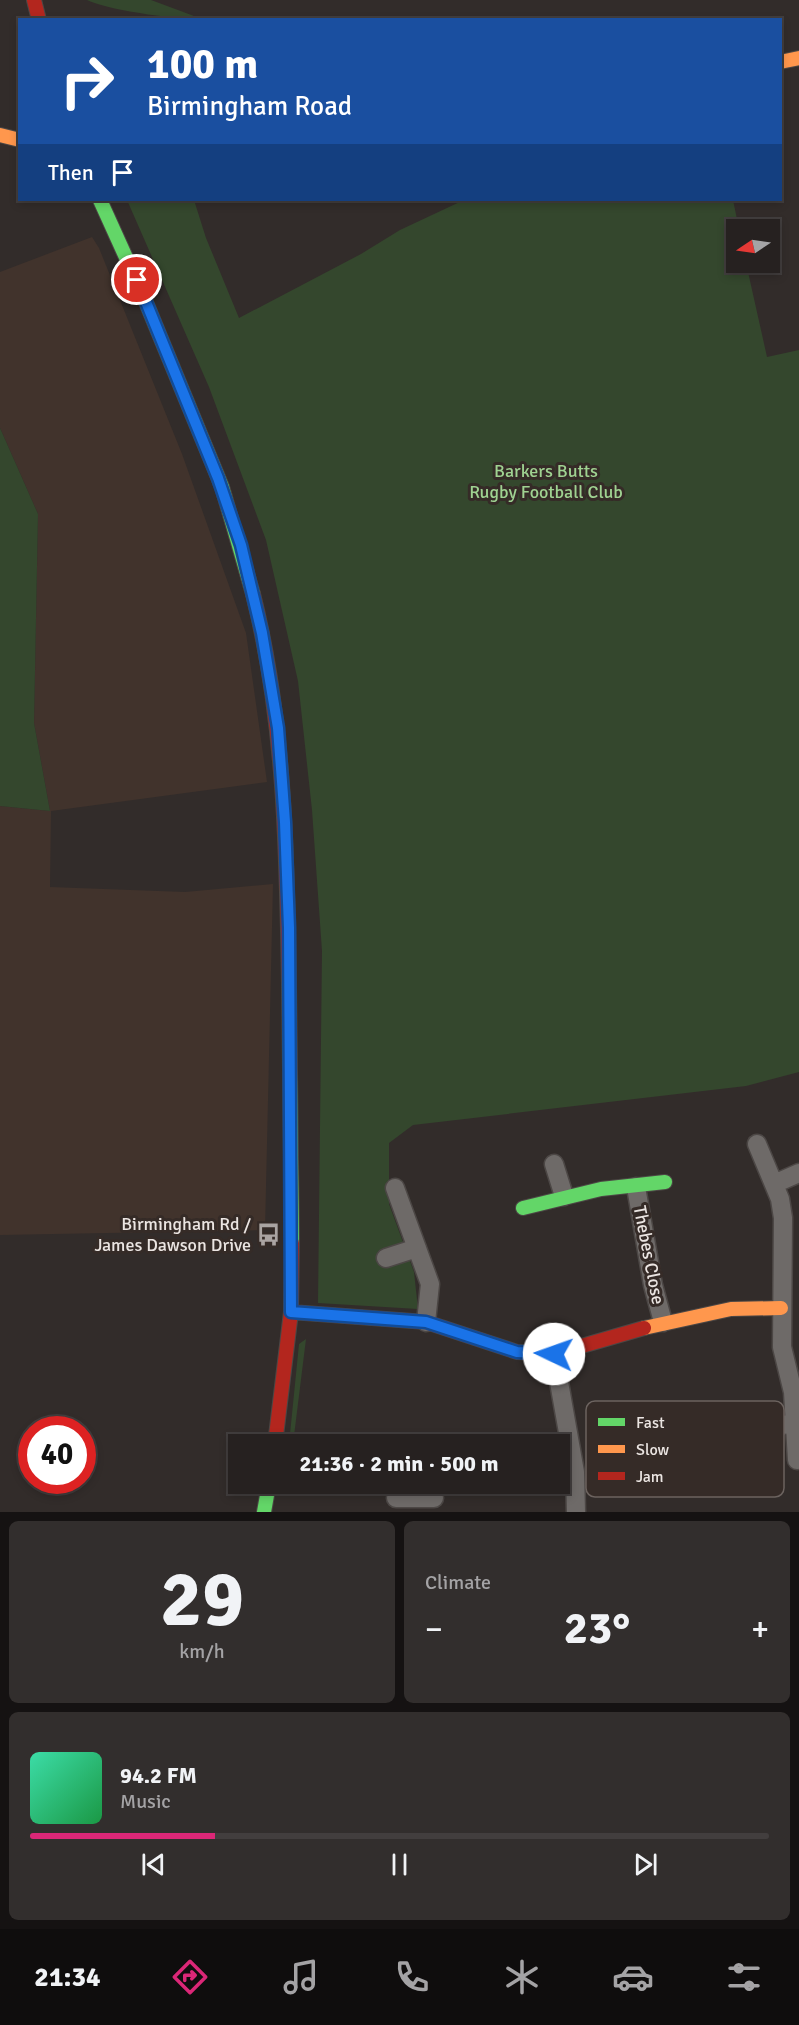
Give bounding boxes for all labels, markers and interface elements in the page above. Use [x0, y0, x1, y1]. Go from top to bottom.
text: 100 m [147, 39, 258, 90]
icon: right [48, 42, 126, 120]
text: Birmingham Road [147, 90, 352, 123]
icon: arrive [106, 156, 139, 189]
text: Then [48, 159, 94, 186]
north arrow [726, 219, 780, 273]
map controls [726, 219, 780, 273]
pin [111, 254, 162, 305]
icon: arrive [120, 263, 153, 296]
park label: Barkers Butts Rugby Football Club [469, 460, 623, 503]
street label: Thebes Close [629, 1204, 669, 1306]
place label: Birmingham Rd / James Dawson Drive [94, 1213, 251, 1256]
bus stop icon: Birmingham Rd / James Dawson Drive [256, 1221, 282, 1247]
position arrow [522, 1322, 586, 1386]
legend [586, 1401, 784, 1497]
text: Fast [636, 1413, 665, 1433]
speed limit sign: 40 [18, 1416, 96, 1494]
text: Slow [636, 1440, 670, 1460]
text: 21:36 · 2 min · 500 m [299, 1450, 499, 1477]
text: Jam [636, 1467, 664, 1487]
text: 29 [160, 1552, 244, 1648]
text: Climate [425, 1570, 491, 1595]
text: 23° [564, 1601, 630, 1656]
text: − [425, 1609, 443, 1650]
text: + [751, 1609, 769, 1650]
text: km/h [179, 1639, 225, 1664]
text: 94.2 FM [120, 1762, 197, 1789]
text: Music [120, 1789, 171, 1814]
icon: previous [137, 1848, 170, 1881]
icon: pause [383, 1848, 416, 1881]
icon: next [629, 1848, 662, 1881]
icon: directions [169, 1956, 211, 1998]
icon: music [280, 1956, 322, 1998]
icon: phone [391, 1956, 433, 1998]
icon: climate [501, 1956, 543, 1998]
icon: car [612, 1956, 654, 1998]
icon: filters [723, 1956, 765, 1998]
text: 21:34 [34, 1961, 101, 1994]

